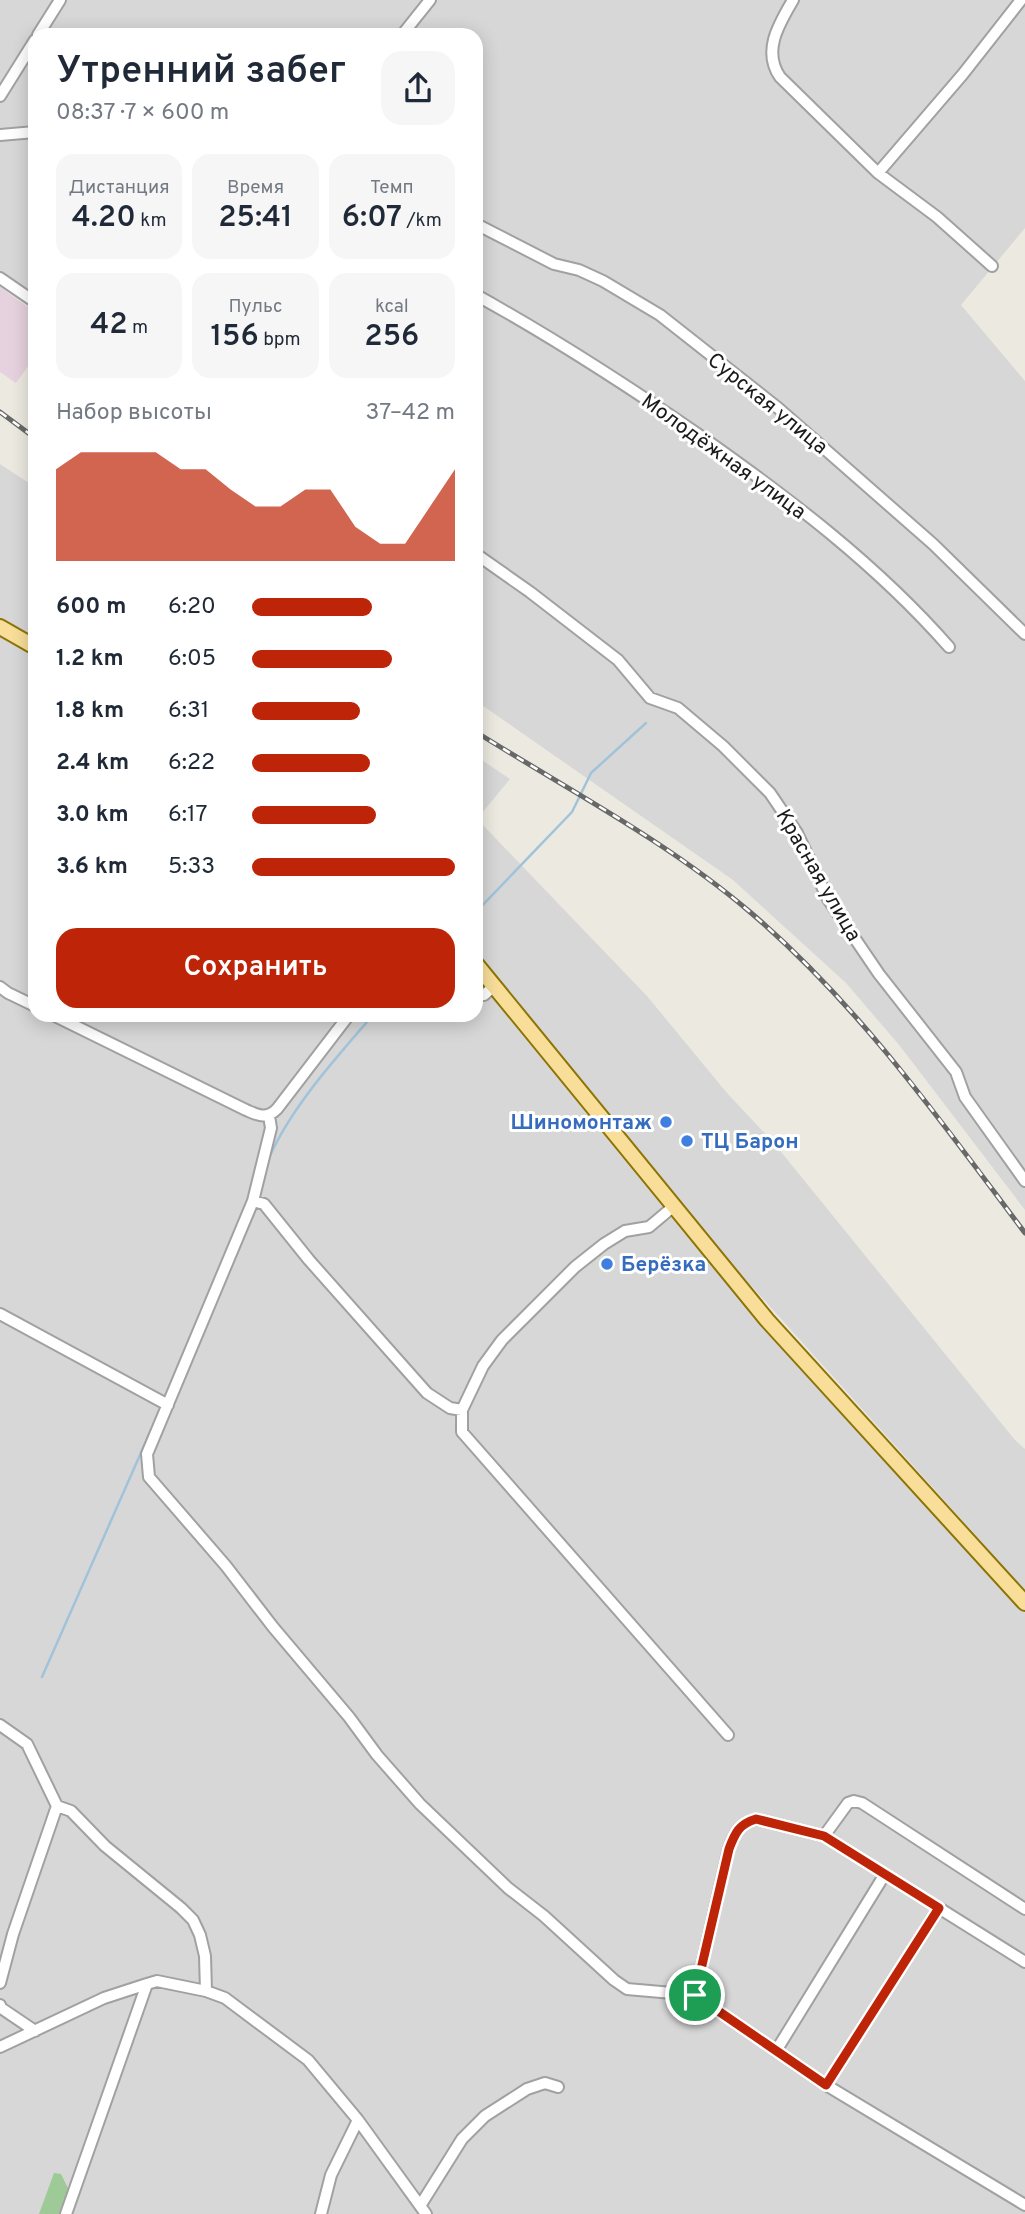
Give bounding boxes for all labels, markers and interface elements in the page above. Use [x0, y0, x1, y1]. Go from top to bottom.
text: Утренний забег [56, 48, 346, 97]
button: share [381, 51, 455, 125]
text: 08:37 · 7 × 600 m [56, 99, 229, 128]
text: Дистанция [69, 176, 170, 200]
text: Время [227, 176, 284, 200]
text: Темп [370, 176, 414, 200]
text: 4.20 [72, 200, 136, 237]
text: 25:41 [218, 200, 293, 237]
text: 6:07 [342, 200, 402, 237]
text: km [136, 209, 167, 233]
text: /km [402, 209, 442, 233]
text: Пульс [228, 295, 283, 319]
text: kcal [375, 295, 409, 319]
text: 42 [90, 307, 128, 344]
text: m [128, 316, 148, 340]
text: 156 [210, 319, 259, 356]
text: 256 [364, 319, 419, 356]
text: bpm [259, 328, 301, 352]
street label: Сурская улица [701, 347, 833, 461]
street label: Молодёжная улица [635, 388, 811, 526]
text: Набор высоты [56, 399, 212, 428]
text: 37–42 m [366, 399, 455, 428]
text: 600 m [56, 593, 126, 622]
text: 6:20 [168, 593, 216, 622]
text: 1.2 km [56, 645, 124, 674]
text: 6:05 [168, 645, 216, 674]
text: 1.8 km [56, 697, 124, 726]
text: 6:31 [168, 697, 209, 726]
text: 2.4 km [56, 749, 129, 778]
text: 6:22 [168, 749, 215, 778]
text: 3.0 km [56, 801, 129, 830]
text: 6:17 [168, 801, 207, 830]
street label: Красная улица [769, 805, 866, 947]
text: 3.6 km [56, 853, 128, 882]
text: 5:33 [168, 853, 215, 882]
button: Сохранить [56, 928, 455, 1008]
place label: Шиномонтаж [511, 1110, 652, 1137]
marker: Шиномонтаж [658, 1114, 674, 1130]
place label: ТЦ Барон [701, 1129, 799, 1156]
marker: ТЦ Барон [679, 1133, 695, 1149]
place label: Берёзка [621, 1252, 706, 1279]
marker: Берёзка [599, 1256, 615, 1272]
pin [665, 1965, 725, 2025]
icon: arrive [676, 1976, 714, 2014]

